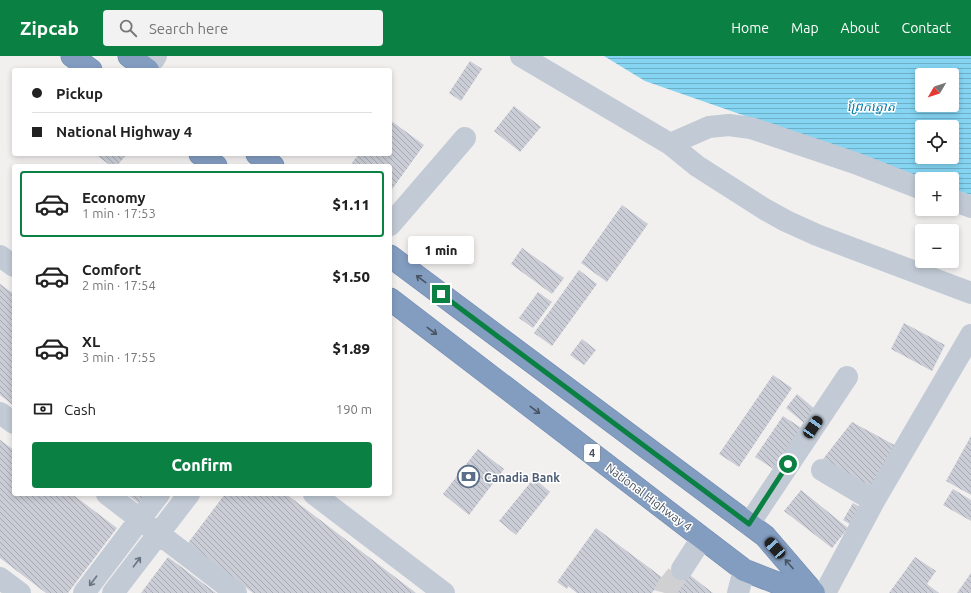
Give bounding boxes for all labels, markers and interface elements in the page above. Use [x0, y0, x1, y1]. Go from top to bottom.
search box [103, 10, 383, 46]
text: Zipcab [20, 17, 79, 39]
icon: search [117, 17, 139, 39]
text: Search here [149, 20, 228, 37]
text: Home [731, 20, 769, 36]
text: Map [791, 20, 819, 36]
text: About [841, 20, 880, 36]
text: Contact [902, 20, 951, 36]
north arrow [915, 68, 959, 112]
map controls [915, 68, 959, 268]
text: Pickup [56, 85, 103, 102]
water label: ព្រែកត្នោត [847, 99, 896, 115]
button: locate [915, 120, 959, 164]
text: National Highway 4 [56, 123, 192, 140]
button: + [915, 172, 959, 216]
icon: car [34, 186, 70, 222]
text: Economy [82, 189, 146, 206]
text: $1.11 [332, 196, 370, 213]
text: 1 min · 17:53 [82, 206, 156, 220]
button: − [915, 224, 959, 268]
callout: 1 min [408, 236, 474, 264]
text: 1 min [424, 243, 458, 257]
icon: car [34, 258, 70, 294]
text: Comfort [82, 261, 141, 278]
text: $1.50 [332, 268, 370, 285]
one-way arrow [415, 275, 426, 283]
text: 2 min · 17:54 [82, 278, 156, 292]
route end [432, 285, 450, 303]
one-way arrow [427, 327, 438, 335]
icon: car [34, 330, 70, 366]
text: XL [82, 333, 100, 350]
text: $1.89 [332, 340, 370, 357]
text: 3 min · 17:55 [82, 350, 156, 364]
icon: cash [32, 398, 54, 420]
text: Cash [64, 401, 96, 418]
text: 190 m [336, 402, 372, 416]
one-way arrow [530, 406, 541, 414]
car [801, 414, 825, 440]
button: Confirm [32, 442, 372, 488]
road number: 4 [584, 444, 600, 462]
route start [779, 455, 797, 473]
street label: National Highway 4 [604, 460, 695, 534]
bank icon: Canadia Bank [455, 464, 481, 490]
place label: Canadia Bank [484, 471, 560, 484]
car [763, 535, 787, 561]
one-way arrow [133, 557, 141, 568]
one-way arrow [784, 558, 793, 569]
one-way arrow [89, 575, 97, 586]

